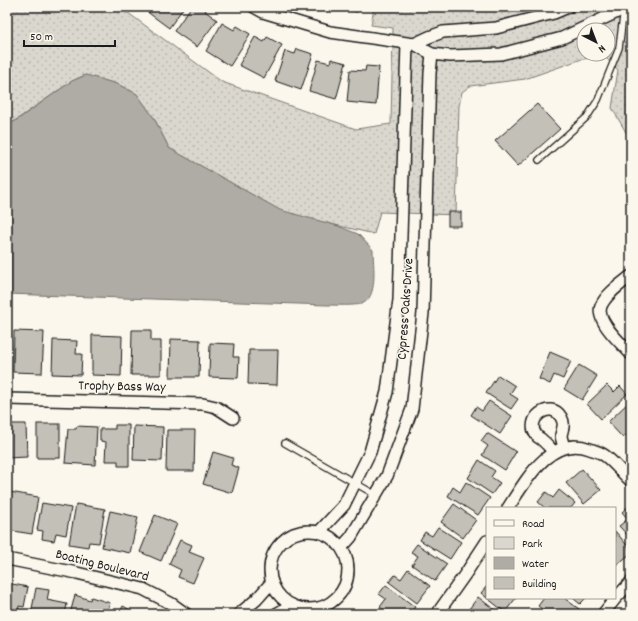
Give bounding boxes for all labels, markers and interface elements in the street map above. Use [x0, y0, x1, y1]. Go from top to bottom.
scale bar [24, 22, 115, 48]
north arrow [576, 22, 616, 62]
text: 50 m [30, 29, 53, 46]
text: N [594, 40, 609, 56]
street label: Cypress Oaks Drive [392, 258, 420, 360]
street label: Trophy Bass Way [78, 376, 166, 398]
legend [486, 507, 616, 599]
text: Road [522, 516, 544, 533]
text: Park [522, 536, 543, 553]
street label: Boating Boulevard [53, 545, 151, 587]
text: Water [522, 556, 549, 573]
text: Building [522, 576, 557, 593]

